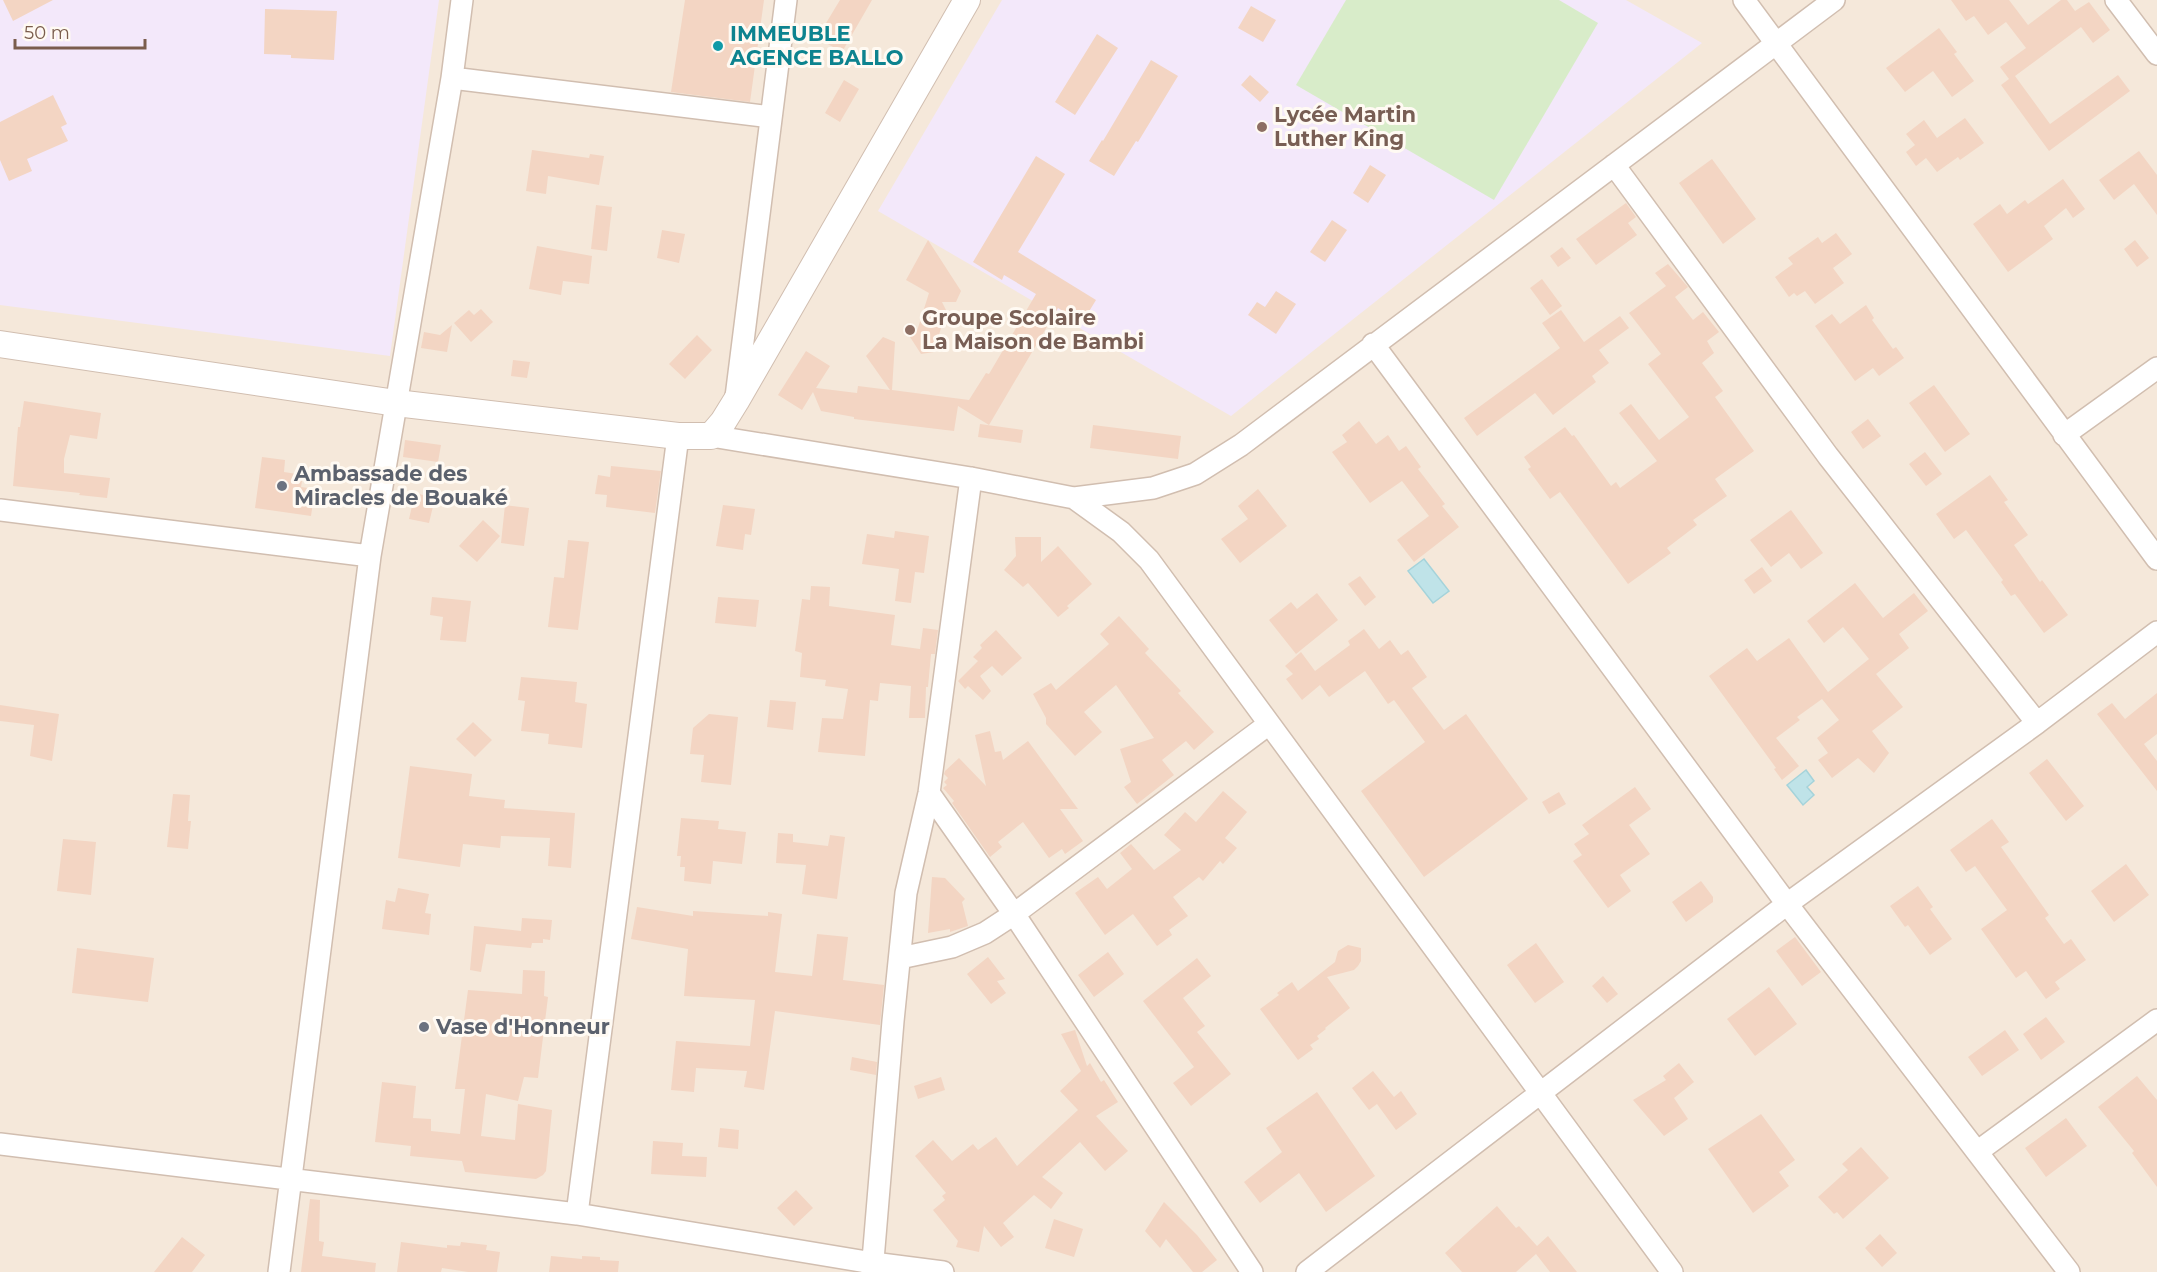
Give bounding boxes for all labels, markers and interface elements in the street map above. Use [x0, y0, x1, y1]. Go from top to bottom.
scale bar [15, 12, 146, 50]
place label: IMMEUBLE AGENCE BALLO [729, 21, 903, 70]
text: 50 m [24, 22, 70, 44]
marker: IMMEUBLE AGENCE BALLO [711, 39, 725, 53]
place label: Lycée Martin Luther King [1274, 102, 1416, 151]
marker: Lycée Martin Luther King [1255, 120, 1269, 134]
place label: Groupe Scolaire La Maison de Bambi [922, 305, 1144, 354]
marker: Groupe Scolaire La Maison de Bambi [903, 323, 917, 337]
place label: Ambassade des Miracles de Bouaké [293, 461, 508, 510]
marker: Ambassade des Miracles de Bouaké [275, 479, 289, 493]
place label: Vase d'Honneur [435, 1014, 610, 1039]
marker: Vase d'Honneur [417, 1020, 431, 1034]

